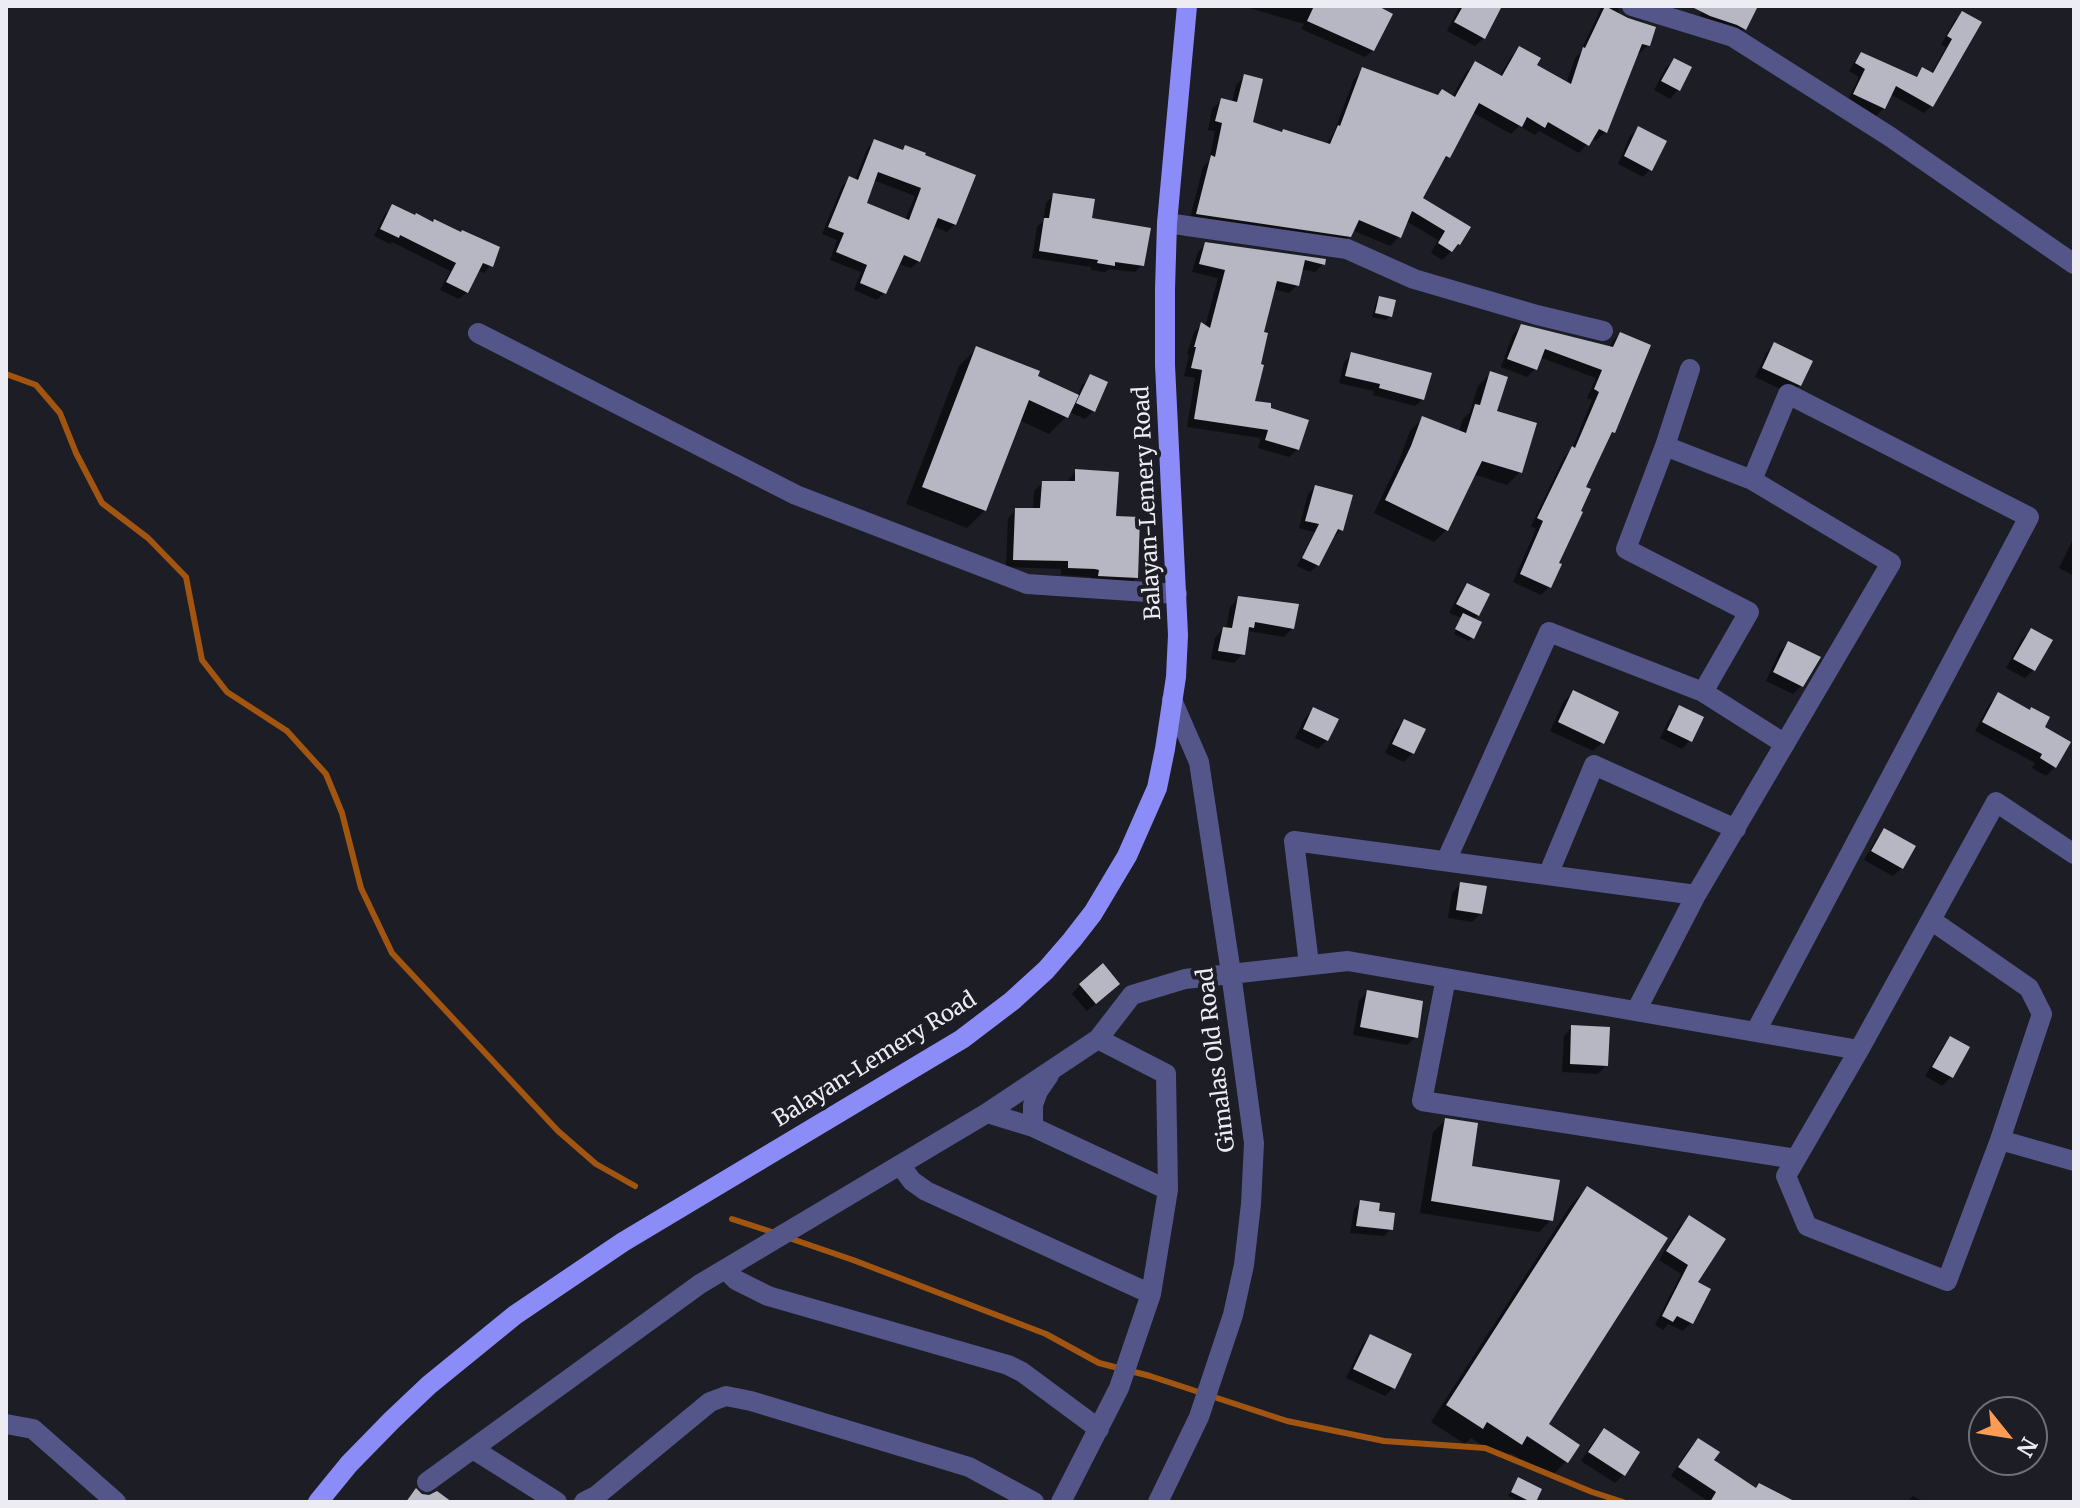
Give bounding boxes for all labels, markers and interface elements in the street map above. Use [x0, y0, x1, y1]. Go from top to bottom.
street label: Balayan-Lemery Road [1129, 385, 1167, 621]
street label: Gimalas Old Road [1193, 966, 1241, 1154]
street label: Balayan-Lemery Road [769, 987, 981, 1133]
north arrow [1968, 1396, 2048, 1476]
text: N [2011, 1432, 2044, 1462]

